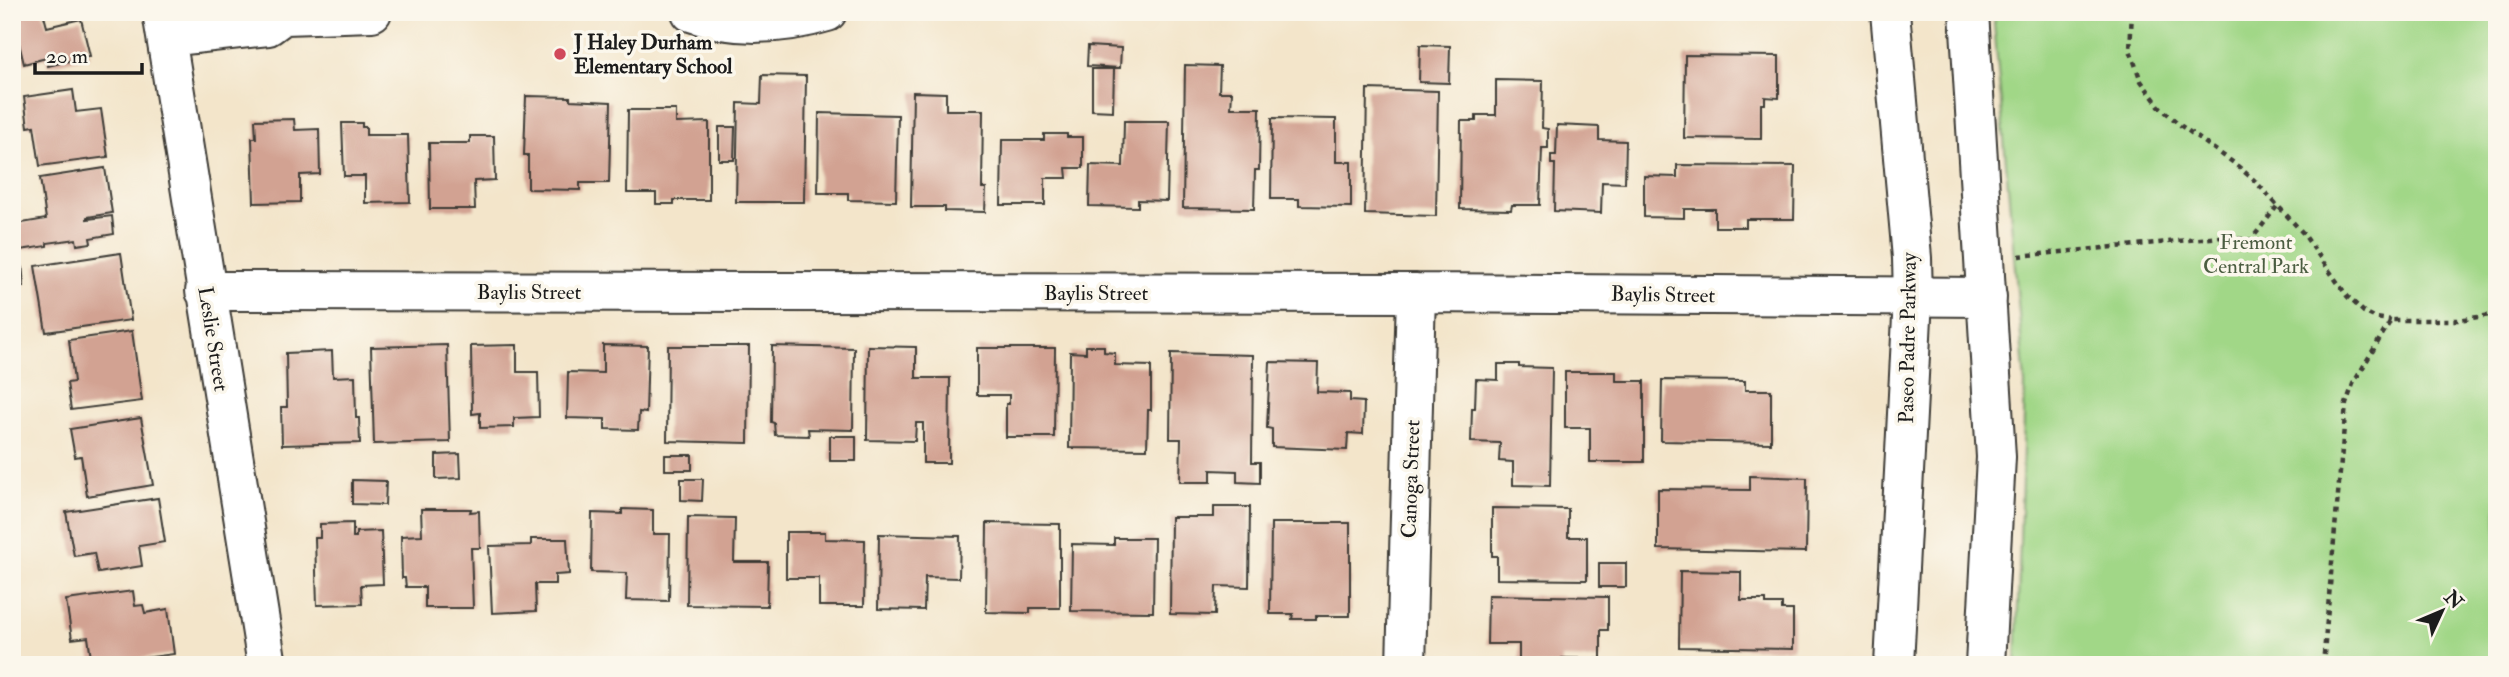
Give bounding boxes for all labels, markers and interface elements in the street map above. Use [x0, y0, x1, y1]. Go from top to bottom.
place label: J Haley Durham Elementary School [573, 29, 733, 80]
scale bar [35, 32, 142, 76]
text: 20 m [46, 43, 88, 70]
marker: J Haley Durham Elementary School [552, 46, 568, 62]
park label: Fremont Central Park [2203, 229, 2309, 280]
street label: Paseo Padre Parkway [1893, 251, 1923, 424]
street label: Baylis Street [477, 279, 581, 306]
street label: Baylis Street [1044, 280, 1148, 307]
street label: Baylis Street [1611, 281, 1716, 309]
street label: Leslie Street [191, 285, 235, 394]
street label: Canoga Street [1395, 419, 1427, 539]
north arrow [2408, 576, 2478, 646]
text: N [2438, 585, 2469, 615]

